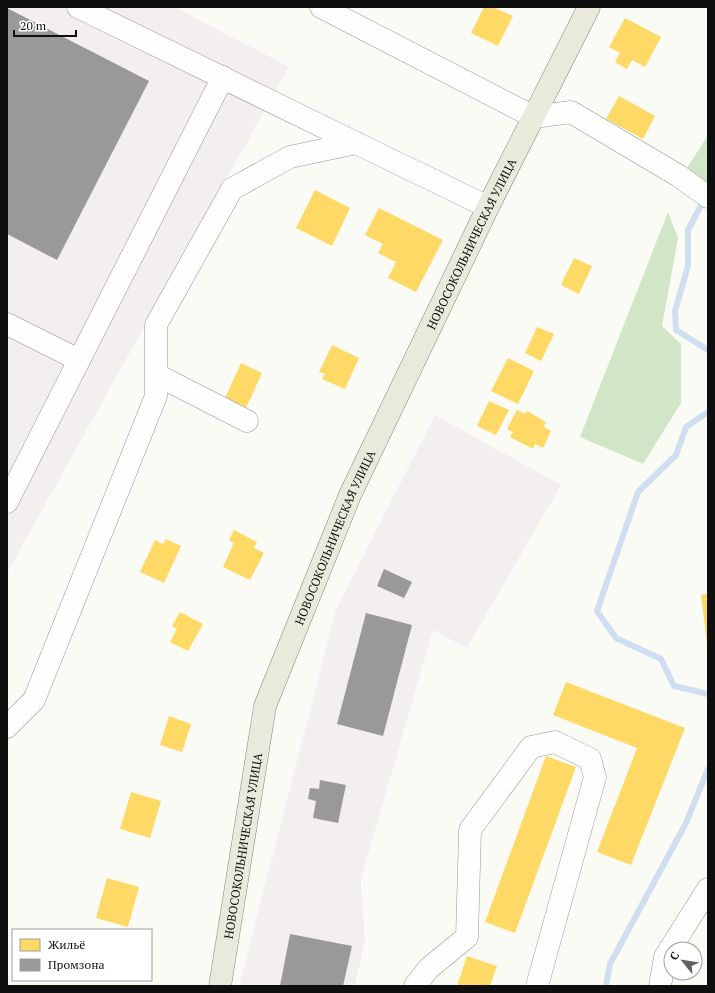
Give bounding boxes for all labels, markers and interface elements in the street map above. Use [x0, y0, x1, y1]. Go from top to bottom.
scale bar [14, 12, 76, 38]
text: 20 m [20, 18, 47, 33]
street label: НОВОСОКОЛЬНИЧЕСКАЯ УЛИЦА [423, 155, 519, 332]
street label: НОВОСОКОЛЬНИЧЕСКАЯ УЛИЦА [291, 447, 378, 627]
street label: НОВОСОКОЛЬНИЧЕСКАЯ УЛИЦА [220, 751, 265, 940]
legend [12, 929, 152, 981]
text: Жильё [48, 937, 85, 952]
north arrow [663, 941, 703, 981]
text: С [666, 949, 682, 963]
text: Промзона [48, 957, 105, 972]

